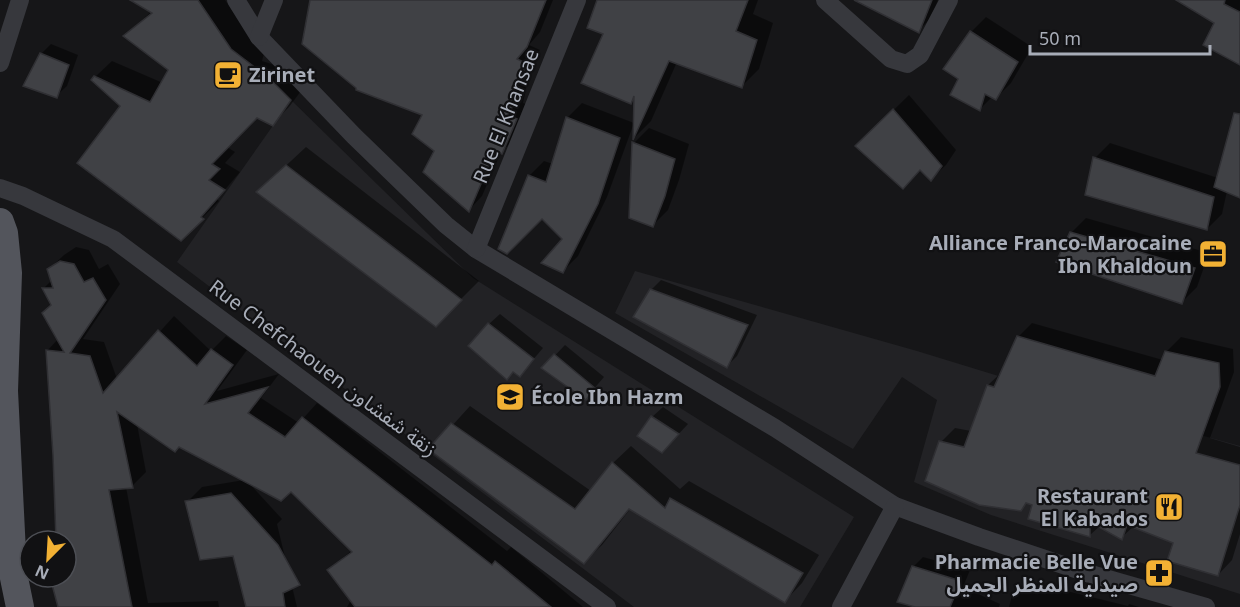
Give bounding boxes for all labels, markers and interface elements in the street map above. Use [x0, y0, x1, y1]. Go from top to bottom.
scale bar [1030, 18, 1210, 56]
text: 50 m [1039, 26, 1081, 50]
street label: Rue El Khansae [466, 44, 545, 187]
cafe icon: Zirinet [212, 59, 244, 91]
place label: Zirinet [249, 61, 315, 88]
place label: Alliance Franco-Marocaine Ibn Khaldoun [929, 229, 1192, 279]
office icon: Alliance Franco-Marocaine Ibn Khaldoun [1197, 238, 1229, 270]
street label: Rue Chefchaouen زنقة شفشاون [204, 273, 443, 462]
school or university icon: École Ibn Hazm [494, 381, 526, 413]
place label: École Ibn Hazm [531, 383, 683, 410]
place label: Restaurant El Kabados [1037, 482, 1148, 532]
restaurant icon: Restaurant El Kabados [1153, 491, 1185, 523]
north arrow [18, 529, 78, 589]
place label: Pharmacie Belle Vue صيدلية المنظر الجميل [935, 548, 1138, 598]
pharmacy icon: Pharmacie Belle Vue صيدلية المنظر الجميل [1143, 557, 1175, 589]
text: N [31, 560, 52, 585]

